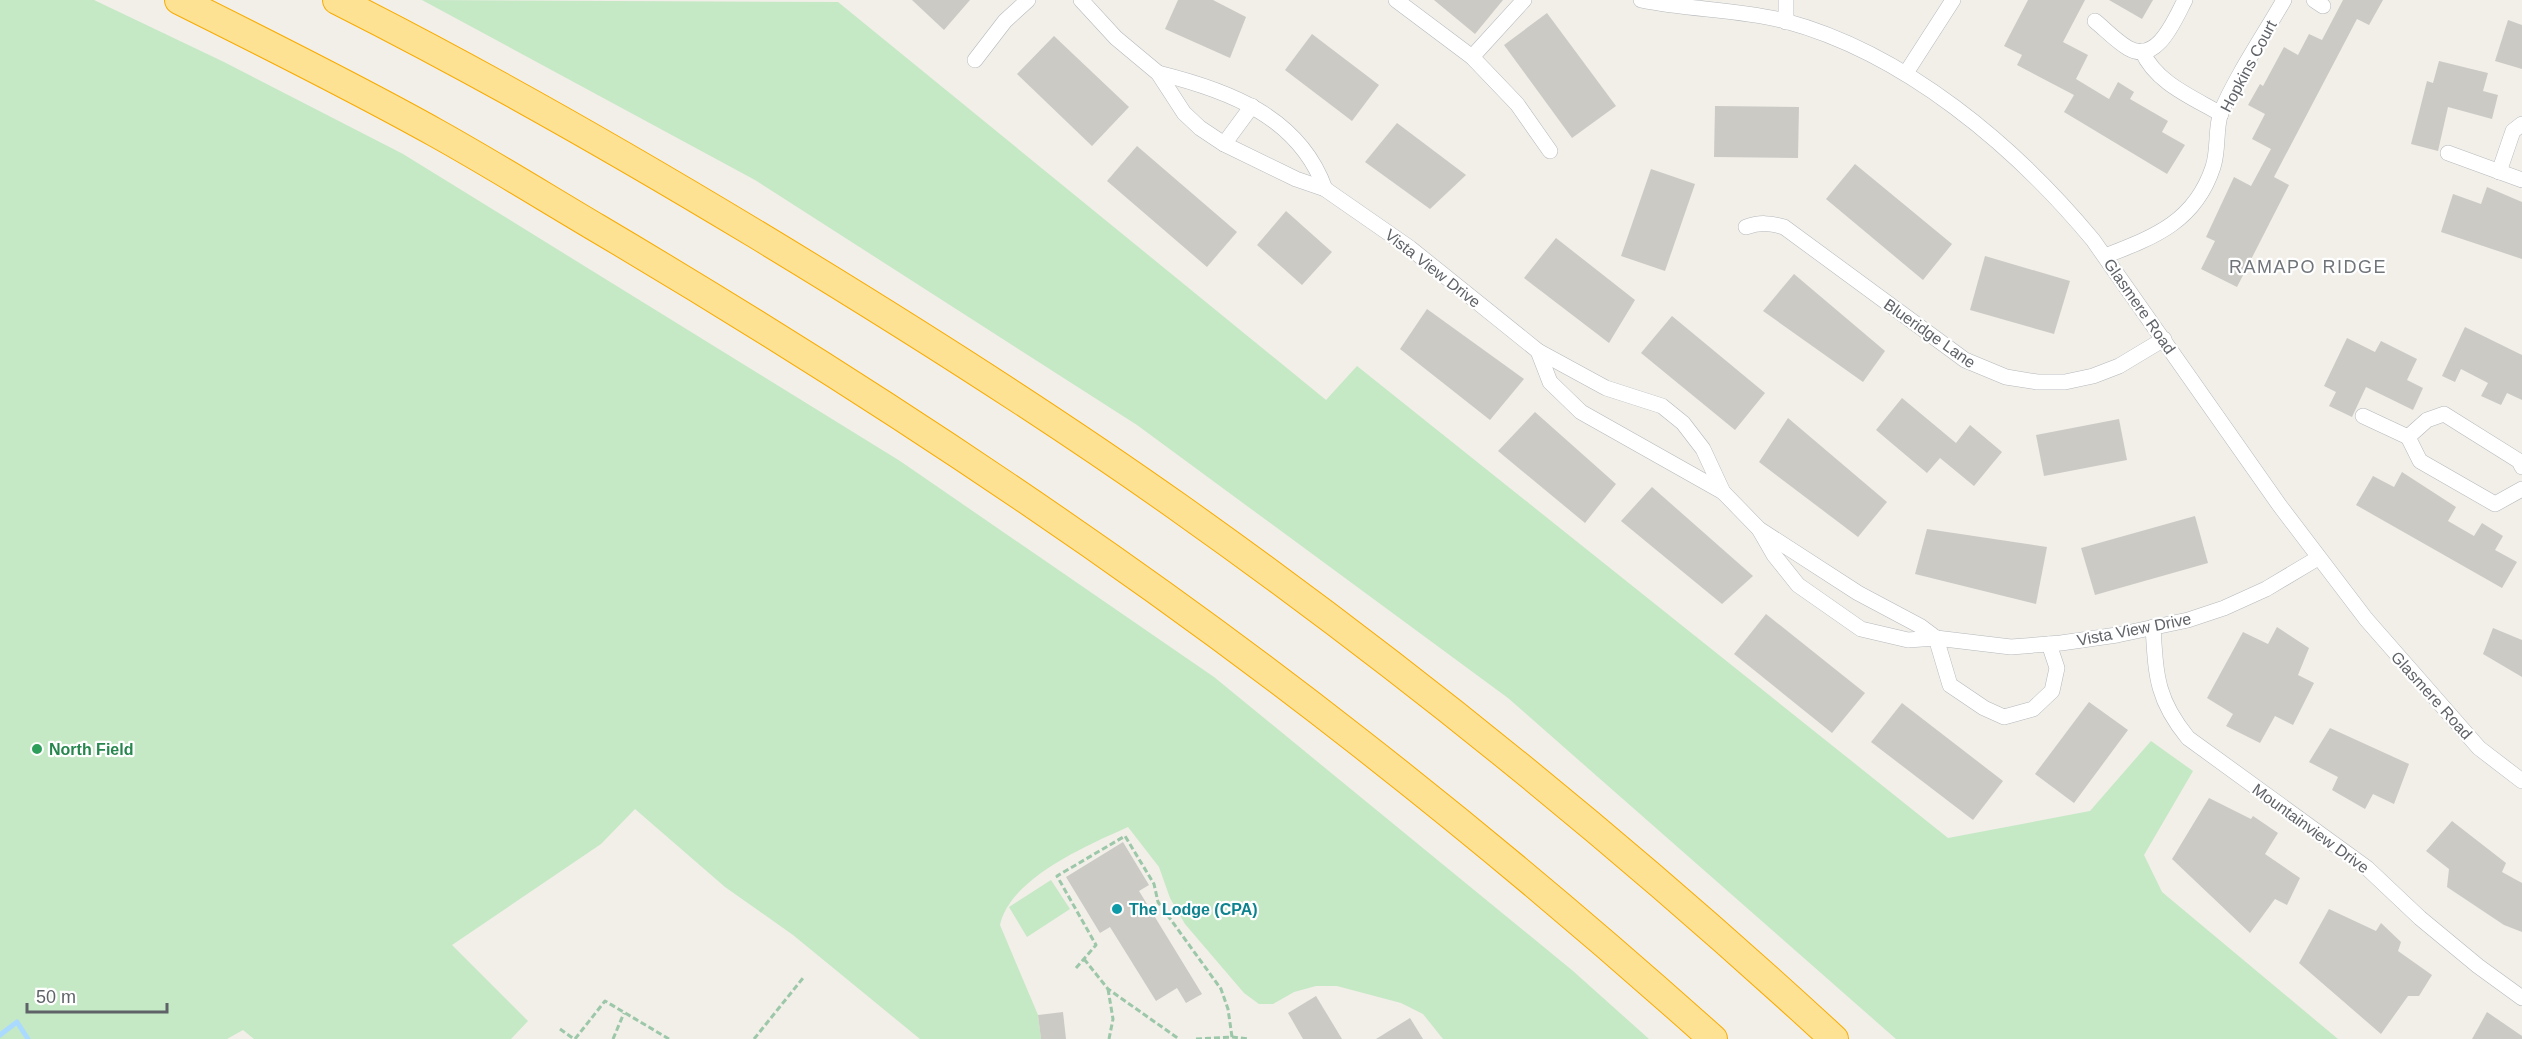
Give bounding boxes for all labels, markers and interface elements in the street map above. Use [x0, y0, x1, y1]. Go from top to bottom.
street label: Hopkins Court [2217, 17, 2280, 115]
street label: Vista View Drive [1382, 226, 1484, 311]
street label: Glasmere Road [2100, 256, 2179, 357]
district label: RAMAPO RIDGE [2229, 257, 2387, 277]
street label: Blueridge Lane [1881, 296, 1979, 371]
street label: Vista View Drive [2076, 610, 2193, 649]
street label: Glasmere Road [2388, 648, 2475, 743]
place label: North Field [49, 741, 133, 758]
marker: North Field [30, 742, 44, 756]
street label: Mountainview Drive [2249, 780, 2372, 876]
place label: The Lodge (CPA) [1129, 901, 1258, 918]
marker: The Lodge (CPA) [1110, 902, 1124, 916]
scale bar [27, 976, 166, 1014]
text: 50 m [36, 987, 76, 1007]

